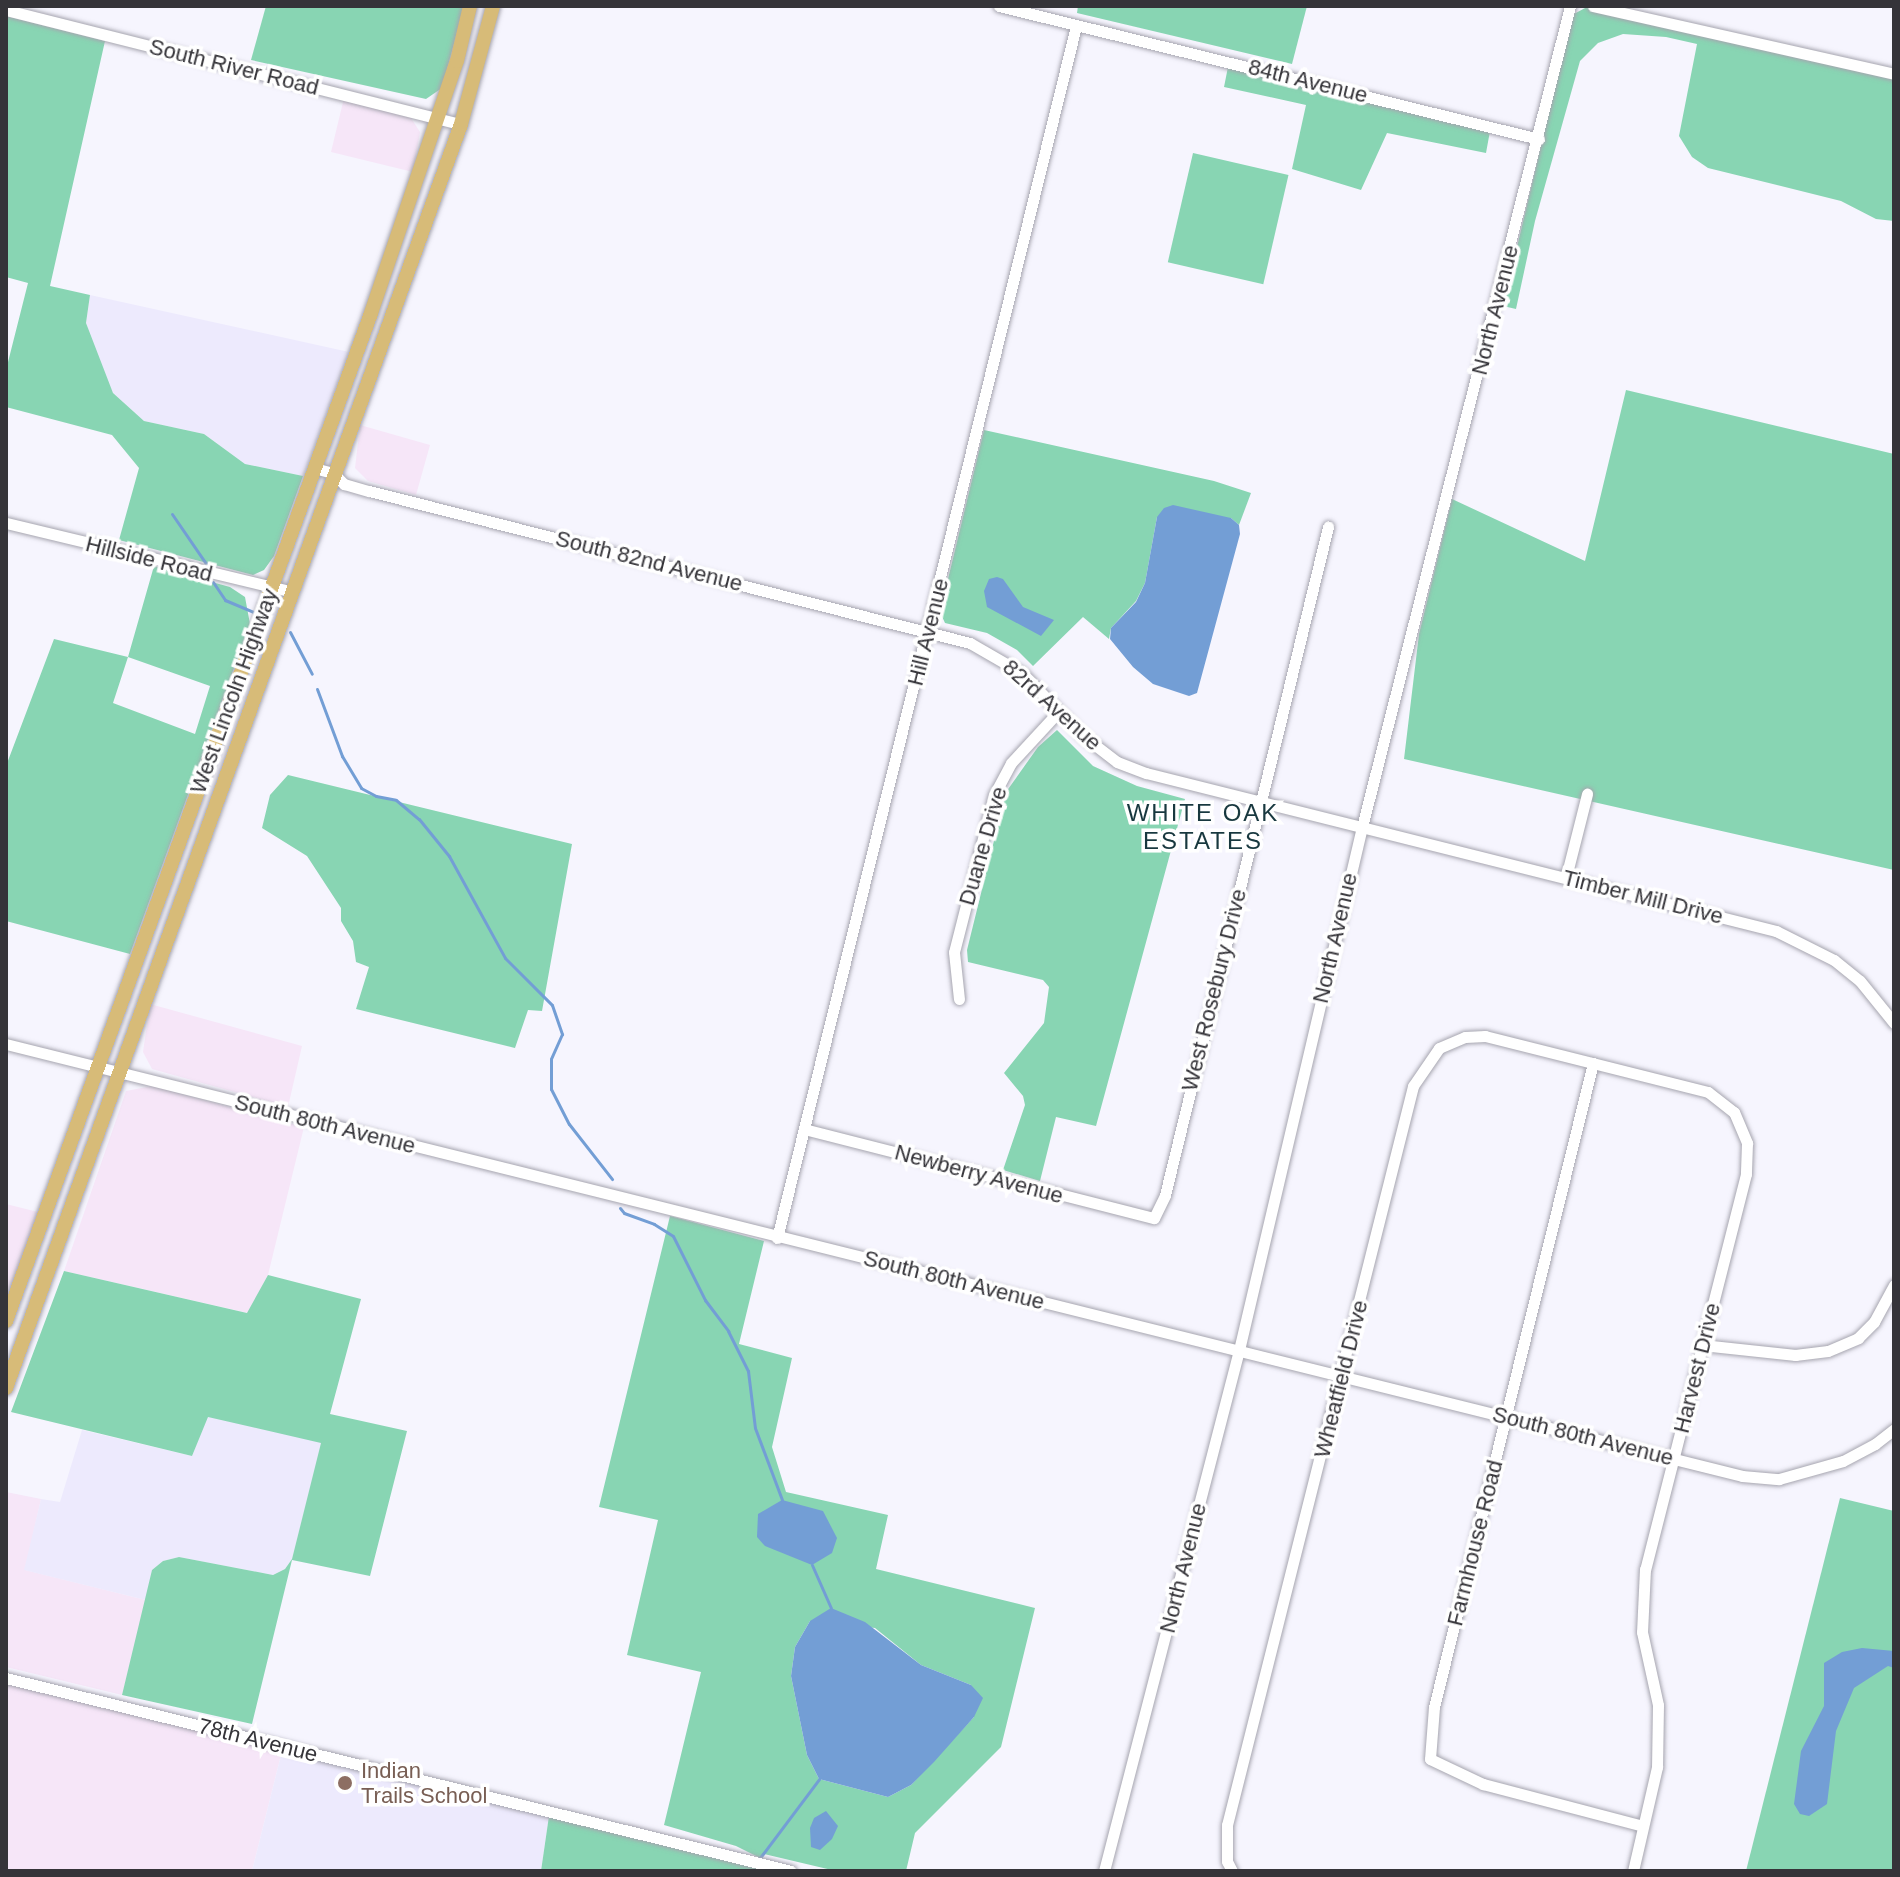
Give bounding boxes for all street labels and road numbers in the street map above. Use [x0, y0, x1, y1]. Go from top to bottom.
street label: South River Road [147, 33, 321, 101]
street label: 84th Avenue [1245, 53, 1371, 109]
street label: North Avenue [1466, 242, 1524, 378]
street label: South 82nd Avenue [552, 525, 746, 597]
street label: Hillside Road [83, 531, 215, 587]
street label: Hill Avenue [902, 575, 954, 689]
street label: West Lincoln Highway [185, 585, 283, 797]
street label: 82rd Avenue [997, 654, 1107, 756]
street label: Duane Drive [953, 784, 1013, 908]
street label: Timber Mill Drive [1560, 864, 1726, 930]
street label: North Avenue [1307, 870, 1363, 1006]
street label: West Rosebury Drive [1176, 886, 1252, 1094]
street label: South 80th Avenue [231, 1089, 419, 1159]
street label: Newberry Avenue [891, 1139, 1067, 1209]
street label: South 80th Avenue [860, 1245, 1048, 1315]
street label: Wheatfield Drive [1309, 1298, 1373, 1460]
street label: Harvest Drive [1668, 1300, 1726, 1436]
street label: South 80th Avenue [1489, 1401, 1677, 1471]
street label: Farmhouse Road [1442, 1457, 1508, 1629]
street label: North Avenue [1154, 1500, 1212, 1636]
street label: 78th Avenue [195, 1712, 321, 1768]

